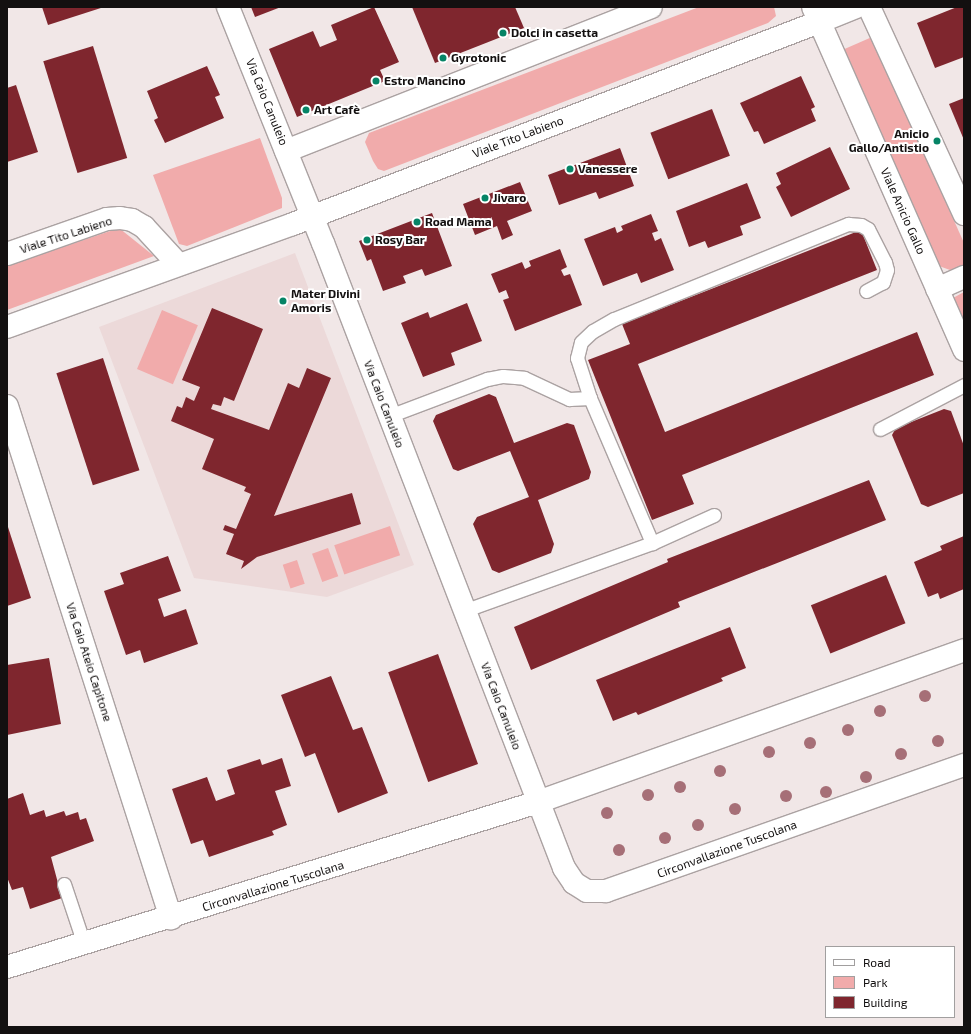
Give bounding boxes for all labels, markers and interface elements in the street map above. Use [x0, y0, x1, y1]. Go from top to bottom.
place label: Dolci in casetta [511, 26, 598, 40]
marker: Dolci in casetta [498, 28, 508, 38]
place label: Gyrotonic [451, 51, 506, 65]
marker: Gyrotonic [438, 53, 448, 63]
street label: Via Caio Canuleio [243, 56, 291, 148]
place label: Estro Mancino [384, 74, 466, 88]
marker: Estro Mancino [371, 76, 381, 86]
place label: Art Cafè [314, 103, 360, 117]
marker: Art Cafè [301, 105, 311, 115]
street label: Viale Tito Labieno [470, 113, 566, 161]
place label: Anicio Gallo/Antistio [849, 127, 929, 155]
marker: Anicio Gallo/Antistio [932, 136, 942, 146]
place label: Vanessere [578, 162, 637, 176]
marker: Vanessere [565, 164, 575, 174]
street label: Viale Anicio Gallo [877, 165, 929, 257]
place label: Jivaro [493, 191, 526, 205]
marker: Jivaro [480, 193, 490, 203]
street label: Viale Tito Labieno [18, 213, 114, 257]
place label: Road Mama [425, 215, 492, 229]
marker: Road Mama [412, 217, 422, 227]
place label: Rosy Bar [375, 233, 425, 247]
marker: Rosy Bar [362, 235, 372, 245]
place label: Mater Divini Amoris [291, 287, 360, 315]
marker: Mater Divini Amoris [278, 296, 288, 306]
street label: Via Caio Canuleio [361, 358, 407, 450]
street label: Via Caio Ateio Capitone [63, 601, 115, 723]
street label: Via Caio Canuleio [478, 660, 524, 752]
street label: Circonvallazione Tuscolana [655, 817, 799, 881]
street label: Circonvallazione Tuscolana [200, 858, 346, 914]
legend [825, 946, 955, 1018]
text: Road [863, 955, 891, 969]
text: Park [863, 975, 888, 989]
text: Building [863, 995, 907, 1009]

